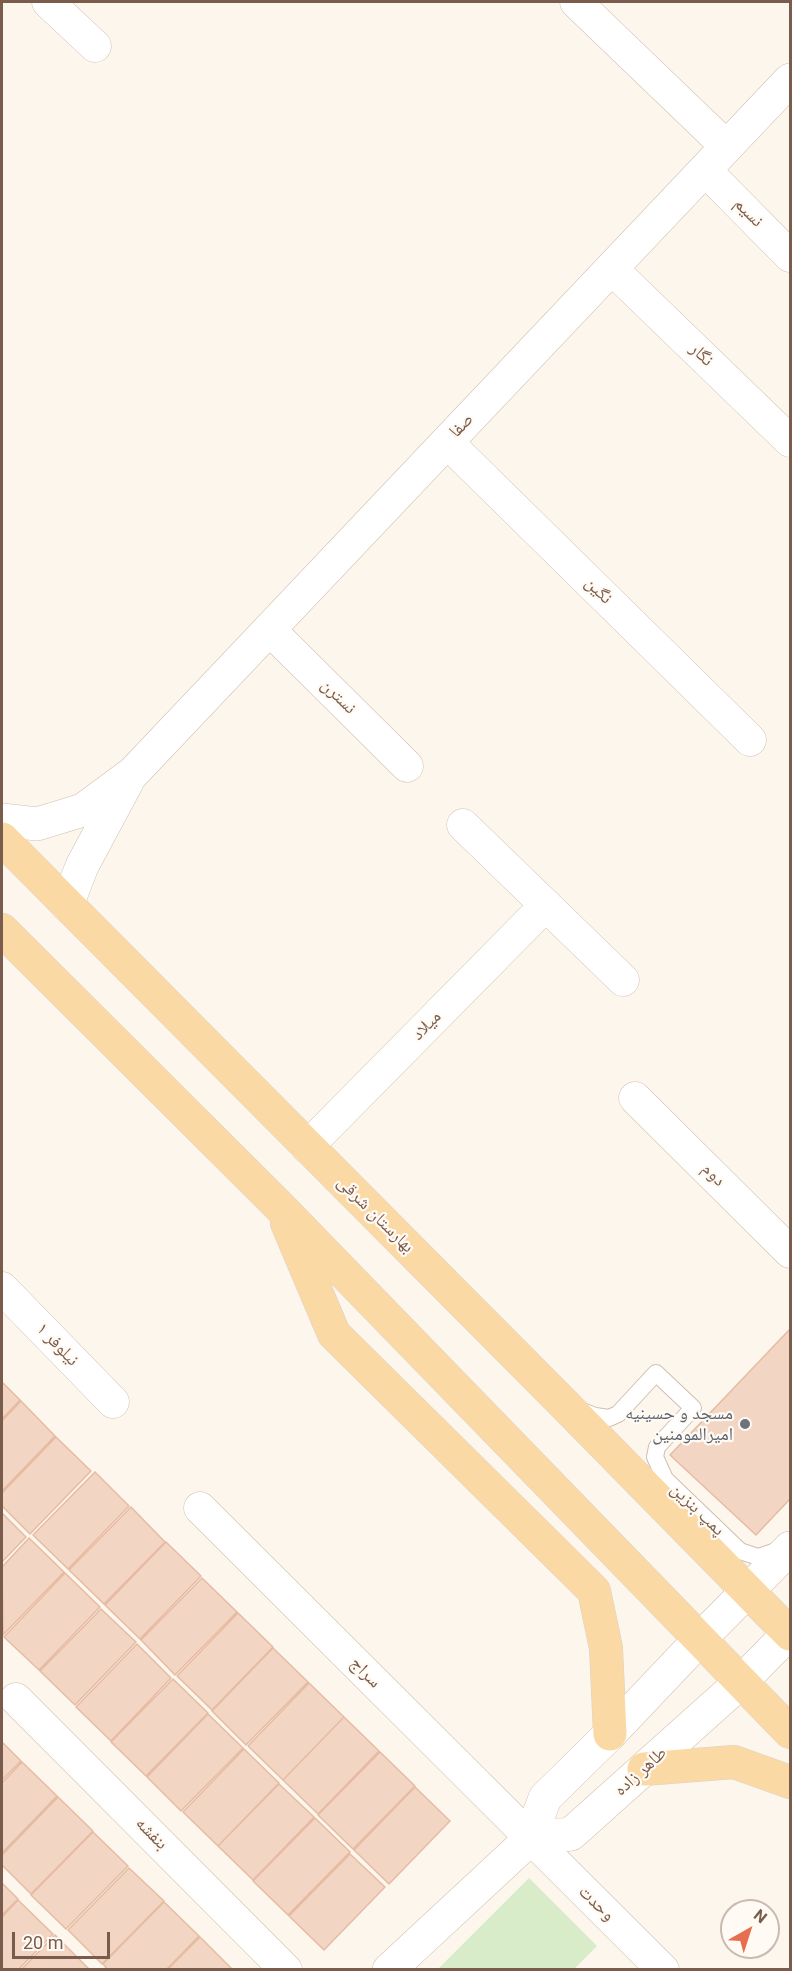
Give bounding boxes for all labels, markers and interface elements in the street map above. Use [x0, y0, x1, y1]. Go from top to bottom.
street label: نسیم [729, 194, 767, 232]
street label: نگار [685, 339, 717, 371]
street label: صفا [445, 409, 479, 443]
street label: نگین [580, 573, 616, 609]
street label: نسترن [316, 675, 360, 719]
street label: میلاد [408, 1007, 446, 1045]
street label: دوم [697, 1159, 729, 1191]
street label: بهارستان شرقی [332, 1172, 418, 1258]
street label: نیلوفر ۱ [31, 1319, 83, 1371]
place label: مسجد و حسینیه امیرالمومنین [625, 1403, 733, 1446]
marker: مسجد و حسینیه امیرالمومنین [738, 1417, 752, 1431]
street label: پمپ بنزین [665, 1479, 729, 1541]
street label: سراج [345, 1653, 385, 1693]
street label: طاهر زاده [610, 1743, 672, 1801]
street label: بنفشه [130, 1813, 172, 1855]
street label: وحدت [573, 1882, 619, 1926]
north arrow [720, 1899, 780, 1959]
text: N [750, 1905, 771, 1927]
scale bar [15, 1920, 112, 1958]
text: 20 m [23, 1932, 63, 1953]

